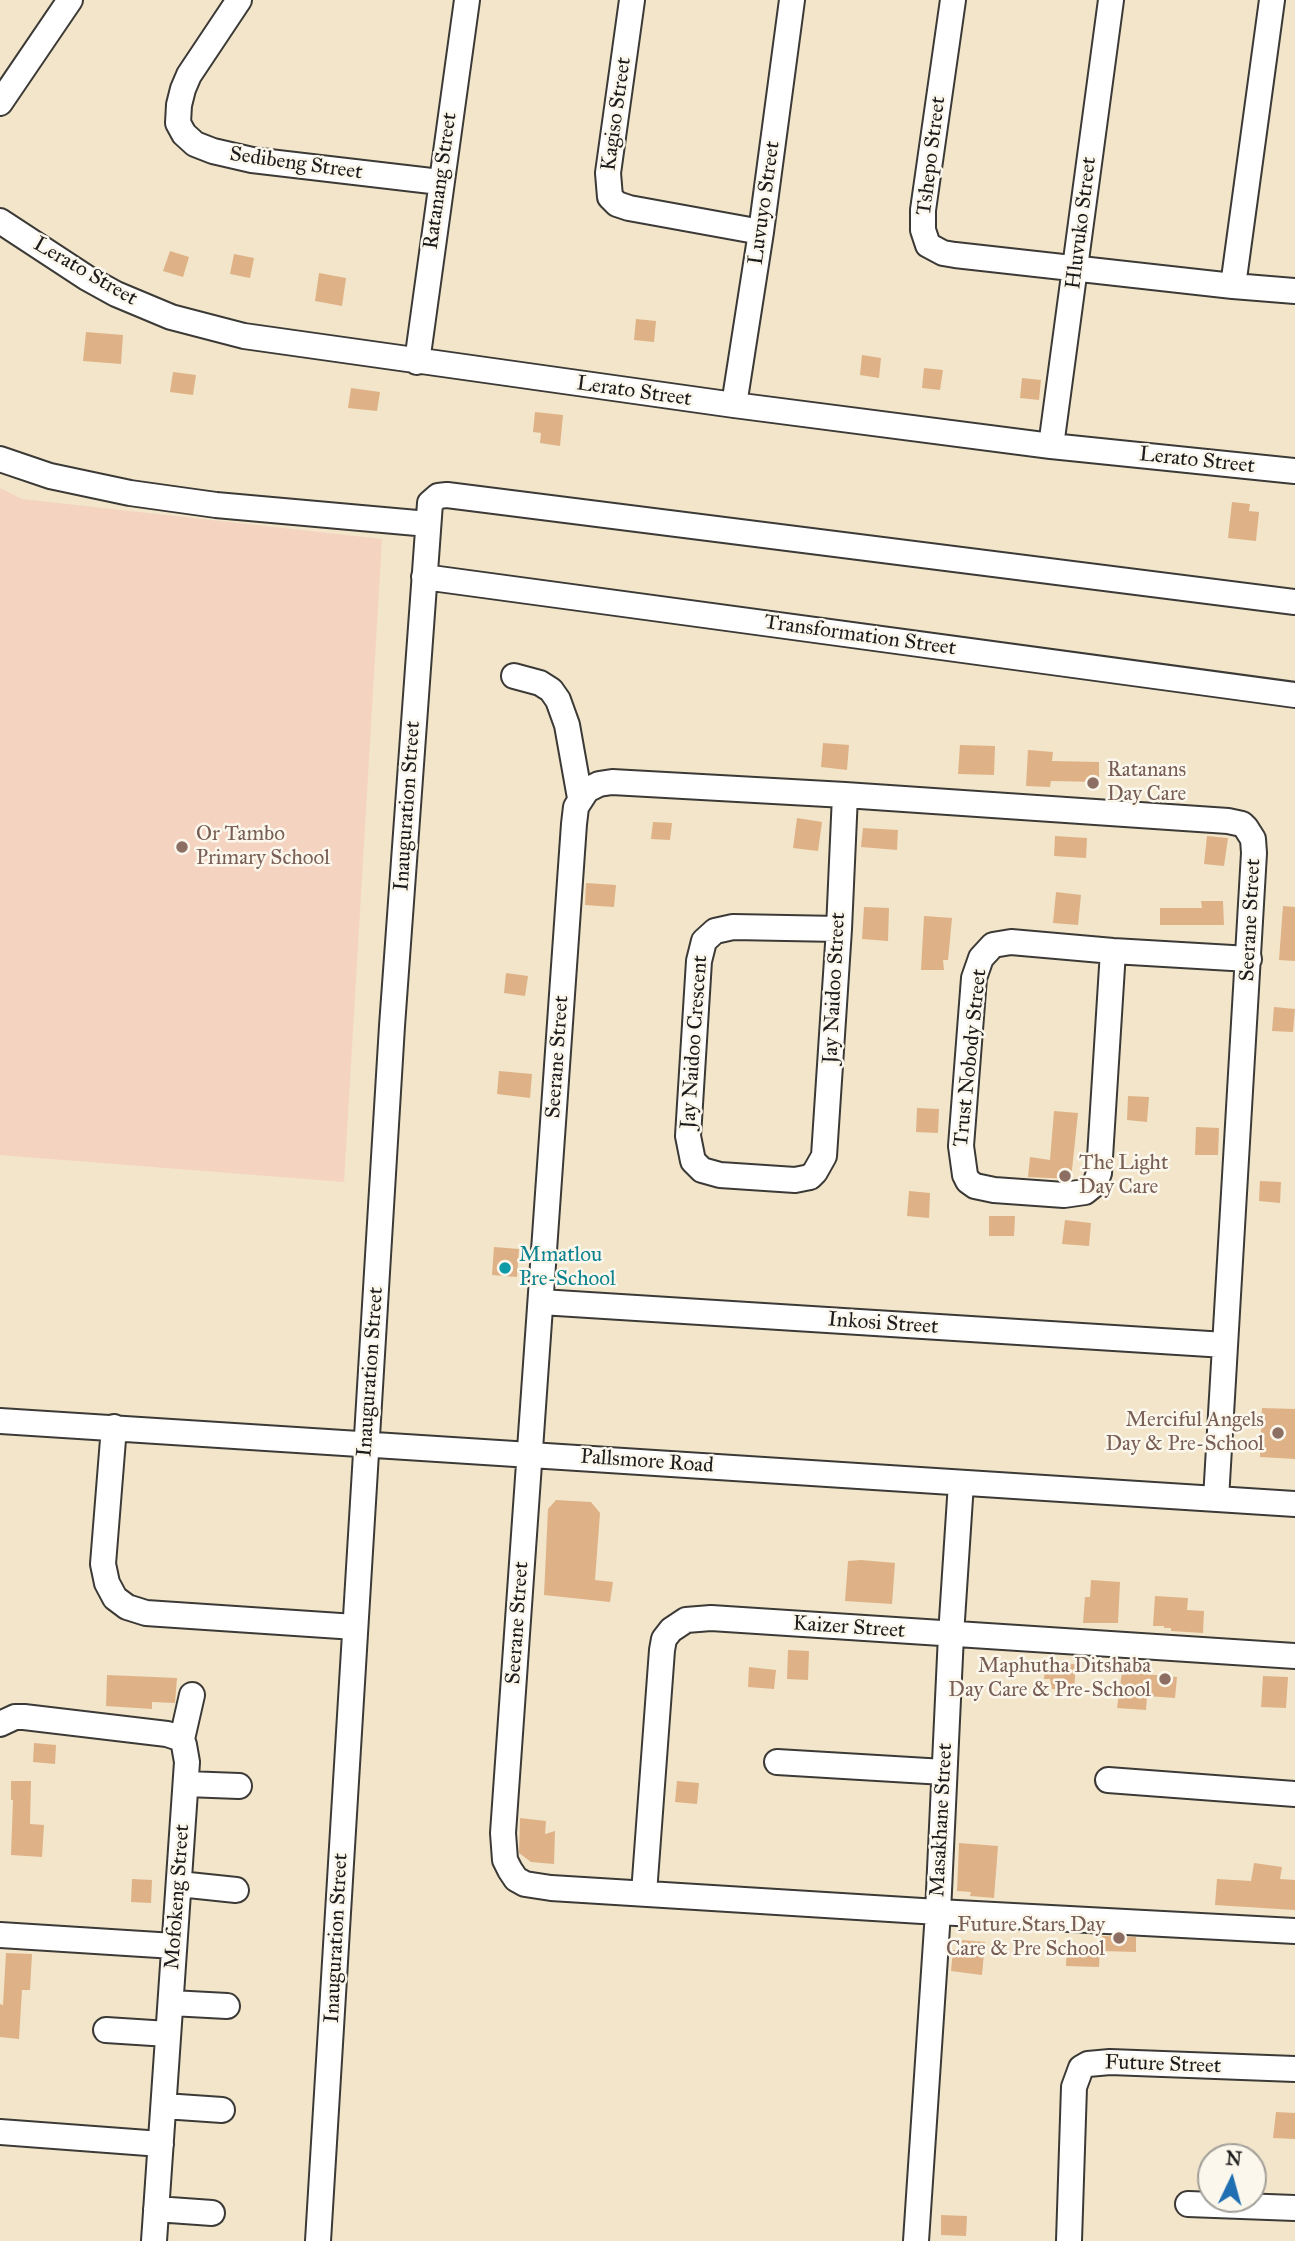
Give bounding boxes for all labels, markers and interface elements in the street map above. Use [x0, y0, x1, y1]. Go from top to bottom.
street label: Kagiso Street [597, 56, 637, 172]
street label: Tshepo Street [912, 95, 952, 217]
street label: Ratanang Street [419, 111, 463, 251]
street label: Luvuyo Street [744, 139, 786, 267]
street label: Sedibeng Street [228, 142, 364, 186]
street label: Hluvuko Street [1061, 155, 1103, 291]
street label: Lerato Street [29, 232, 141, 312]
street label: Lerato Street [575, 371, 693, 413]
street label: Lerato Street [1138, 442, 1256, 480]
street label: Transformation Street [762, 610, 958, 662]
street label: Inauguration Street [389, 720, 427, 892]
place label: Ratanans Day Care [1107, 758, 1186, 808]
marker: Ratanans Day Care [1085, 775, 1101, 791]
place label: Or Tambo Primary School [196, 822, 330, 872]
marker: Or Tambo Primary School [174, 839, 190, 855]
street label: Seerane Street [1235, 858, 1267, 982]
street label: Jay Naidoo Street [818, 912, 852, 1064]
street label: Jay Naidoo Crescent [676, 954, 714, 1130]
street label: Trust Nobody Street [949, 968, 993, 1148]
street label: Seerane Street [541, 995, 575, 1119]
place label: The Light Day Care [1079, 1151, 1168, 1201]
marker: The Light Day Care [1057, 1168, 1073, 1184]
place label: Mmatlou Pre-School [519, 1243, 616, 1293]
marker: Mmatlou Pre-School [497, 1260, 513, 1276]
street label: Inauguration Street [352, 1286, 390, 1458]
street label: Inkosi Street [827, 1308, 939, 1340]
place label: Merciful Angels Day & Pre-School [1106, 1408, 1264, 1458]
marker: Merciful Angels Day & Pre-School [1270, 1425, 1286, 1441]
street label: Pallsmore Road [580, 1445, 714, 1479]
street label: Seerane Street [501, 1561, 535, 1685]
street label: Kaizer Street [792, 1612, 906, 1644]
place label: Maphutha Ditshaba Day Care & Pre-School [948, 1654, 1151, 1704]
marker: Maphutha Ditshaba Day Care & Pre-School [1157, 1671, 1173, 1687]
street label: Masakhane Street [925, 1742, 959, 1898]
street label: Mofokeng Street [160, 1823, 196, 1971]
street label: Inauguration Street [320, 1852, 354, 2024]
place label: Future Stars Day Care & Pre School [946, 1913, 1105, 1963]
marker: Future Stars Day Care & Pre School [1111, 1930, 1127, 1946]
street label: Future Street [1104, 2050, 1222, 2080]
north arrow [1197, 2143, 1267, 2213]
text: N [1225, 2146, 1243, 2171]

